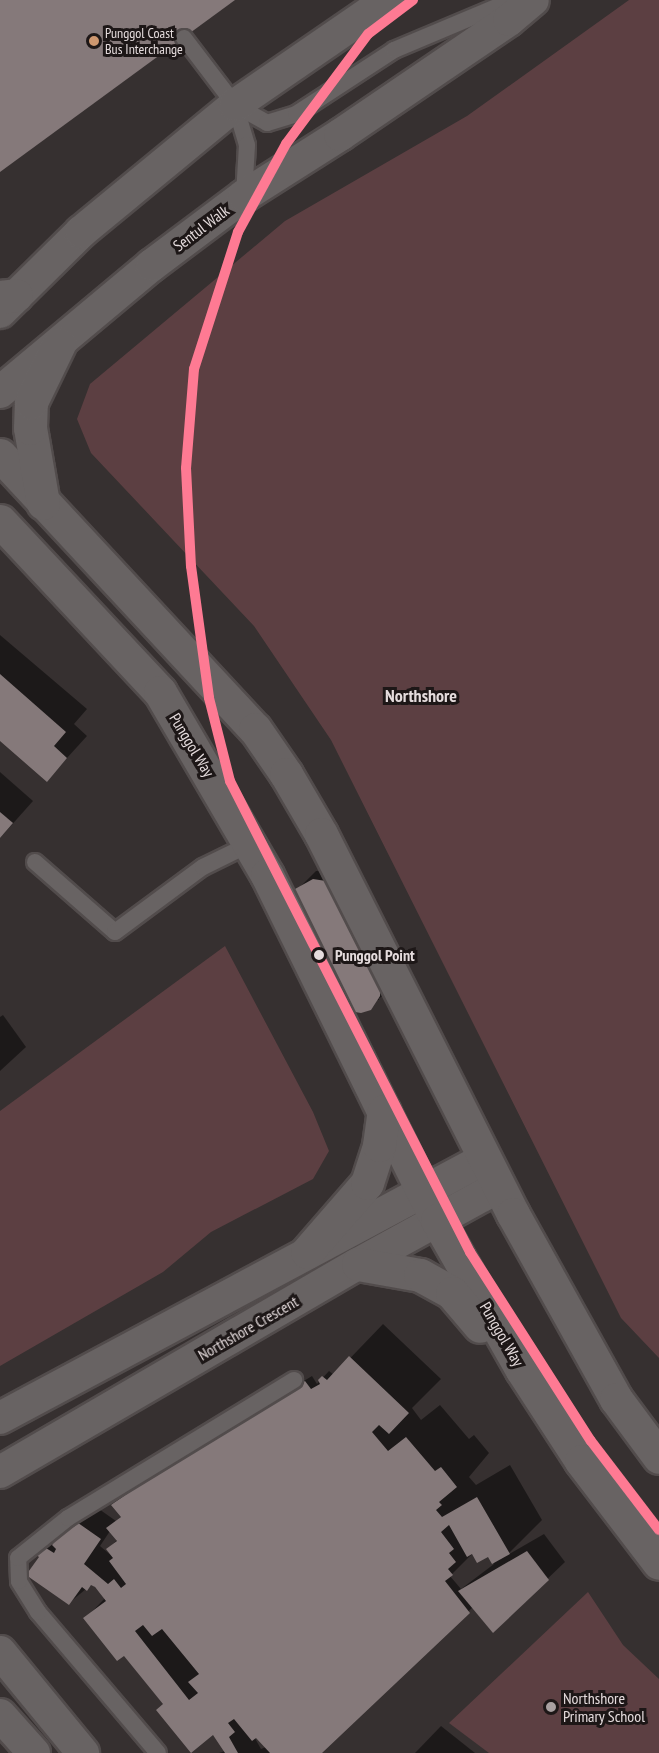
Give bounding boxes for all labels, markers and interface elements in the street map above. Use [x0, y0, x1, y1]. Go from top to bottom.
place label: Punggol Coast Bus Interchange [105, 25, 183, 57]
marker: Punggol Coast Bus Interchange [88, 35, 100, 47]
street label: Sentul Walk [169, 201, 233, 255]
district label: Northshore [385, 685, 457, 707]
street label: Punggol Way [165, 710, 219, 780]
marker: Punggol Point [308, 944, 330, 966]
place label: Punggol Point [335, 945, 415, 965]
street label: Northshore Crescent [195, 1292, 301, 1364]
street label: Punggol Way [476, 1298, 528, 1370]
place label: Northshore Primary School [563, 1688, 645, 1726]
marker: Northshore Primary School [544, 1700, 558, 1714]

